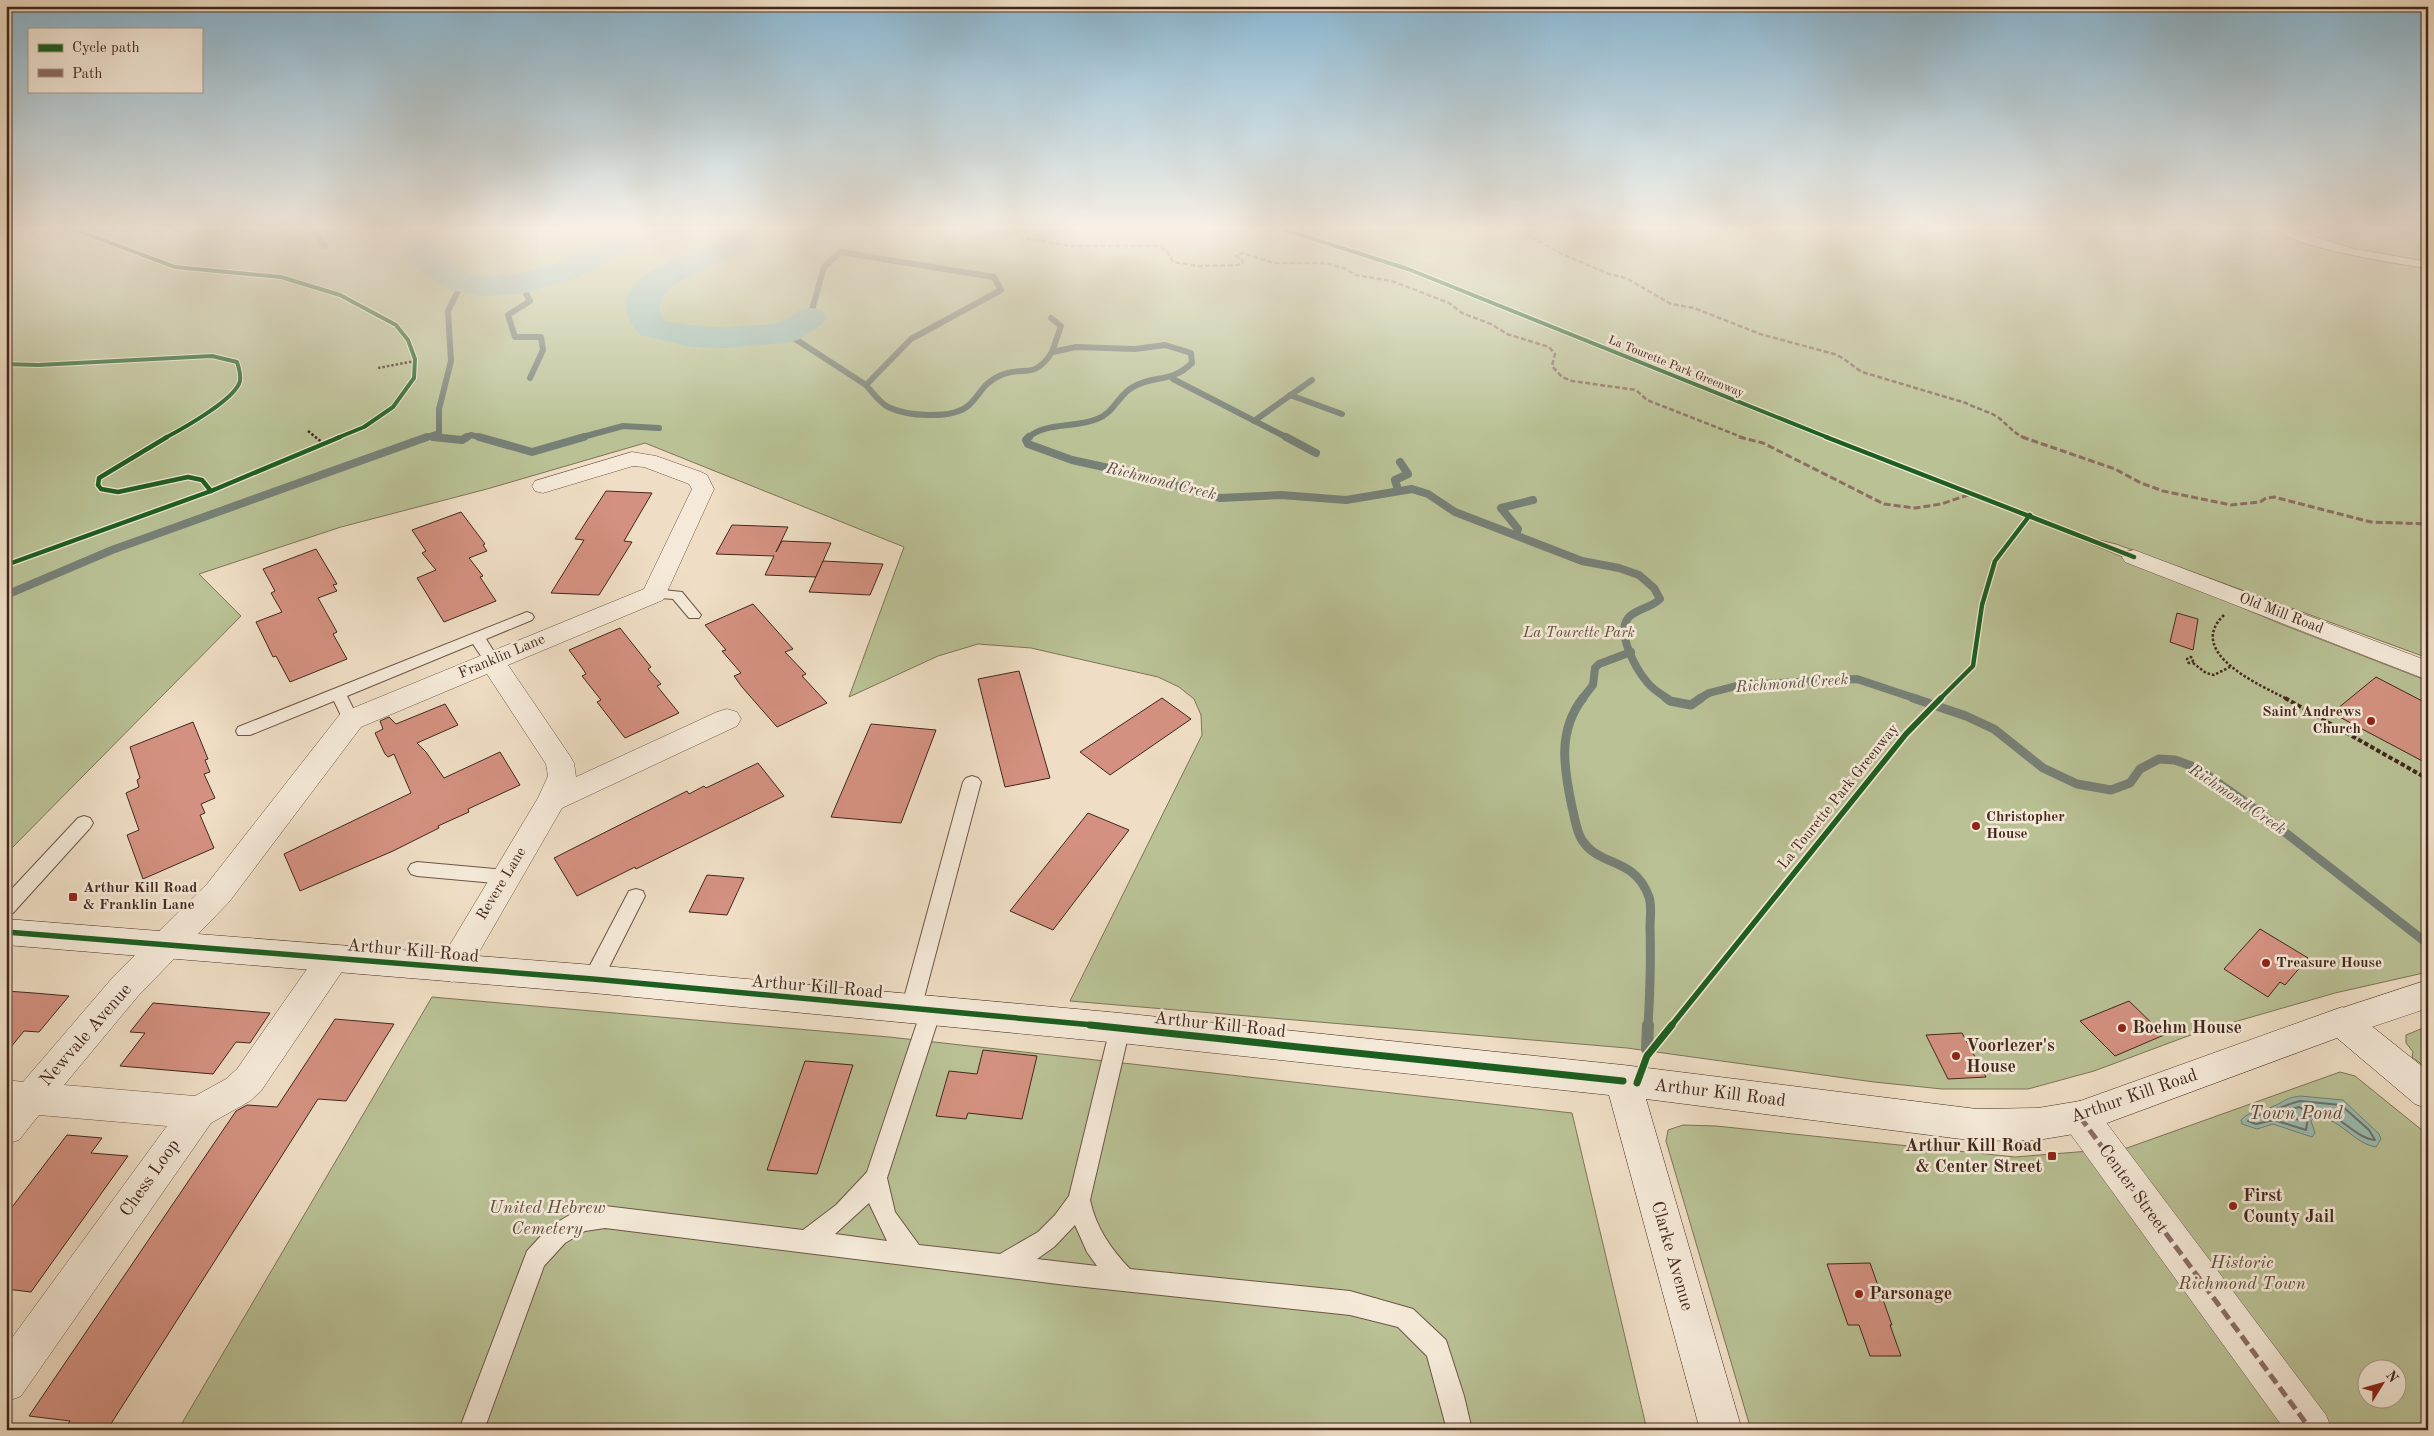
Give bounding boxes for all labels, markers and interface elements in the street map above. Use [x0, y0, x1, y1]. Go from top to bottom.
legend [28, 28, 202, 92]
text: Cycle path [72, 41, 140, 56]
text: Path [72, 67, 102, 82]
street label: La Tourette Park Greenway [1606, 334, 1746, 400]
water label: Richmond Creek [1103, 460, 1218, 503]
street label: Old Mill Road [2237, 591, 2325, 637]
park label: La Tourette Park [1522, 626, 1635, 641]
street label: Franklin Lane [457, 632, 548, 682]
water label: Richmond Creek [1734, 672, 1849, 696]
place label: Saint Andrews Church [2262, 705, 2361, 737]
marker: Saint Andrews Church [2365, 715, 2377, 727]
street label: La Tourette Park Greenway [1776, 722, 1902, 872]
water label: Richmond Creek [2185, 761, 2288, 838]
place label: Christopher House [1986, 810, 2065, 842]
marker: Christopher House [1970, 820, 1982, 832]
street label: Revere Lane [475, 845, 529, 923]
place label: Arthur Kill Road & Franklin Lane [83, 881, 197, 913]
marker: Arthur Kill Road & Franklin Lane [67, 891, 79, 903]
street label: Arthur Kill Road [346, 936, 480, 966]
place label: Treasure House [2276, 956, 2382, 971]
marker: Treasure House [2260, 957, 2272, 969]
street label: Arthur Kill Road [750, 972, 884, 1002]
street label: Newvale Avenue [37, 980, 135, 1090]
street label: Arthur Kill Road [1153, 1009, 1287, 1041]
place label: Boehm House [2132, 1019, 2242, 1037]
marker: Boehm House [2116, 1022, 2128, 1034]
place label: Voorlezer's House [1966, 1037, 2055, 1076]
marker: Voorlezer's House [1950, 1050, 1962, 1062]
street label: Arthur Kill Road [2068, 1066, 2200, 1126]
street label: Arthur Kill Road [1653, 1076, 1787, 1110]
water label: Town Pond [2249, 1105, 2344, 1124]
street label: Chess Loop [117, 1136, 183, 1220]
place label: Arthur Kill Road & Center Street [1905, 1137, 2042, 1176]
street label: Center Street [2095, 1141, 2171, 1237]
marker: Arthur Kill Road & Center Street [2046, 1150, 2058, 1162]
place label: First County Jail [2243, 1187, 2335, 1226]
park label: United Hebrew Cemetery [489, 1199, 605, 1238]
street label: Clarke Avenue [1648, 1199, 1696, 1313]
marker: First County Jail [2227, 1200, 2239, 1212]
park label: Historic Richmond Town [2177, 1254, 2306, 1293]
place label: Parsonage [1869, 1285, 1952, 1303]
marker: Parsonage [1853, 1288, 1865, 1300]
north arrow [2356, 1358, 2406, 1408]
text: N [2383, 1368, 2401, 1386]

